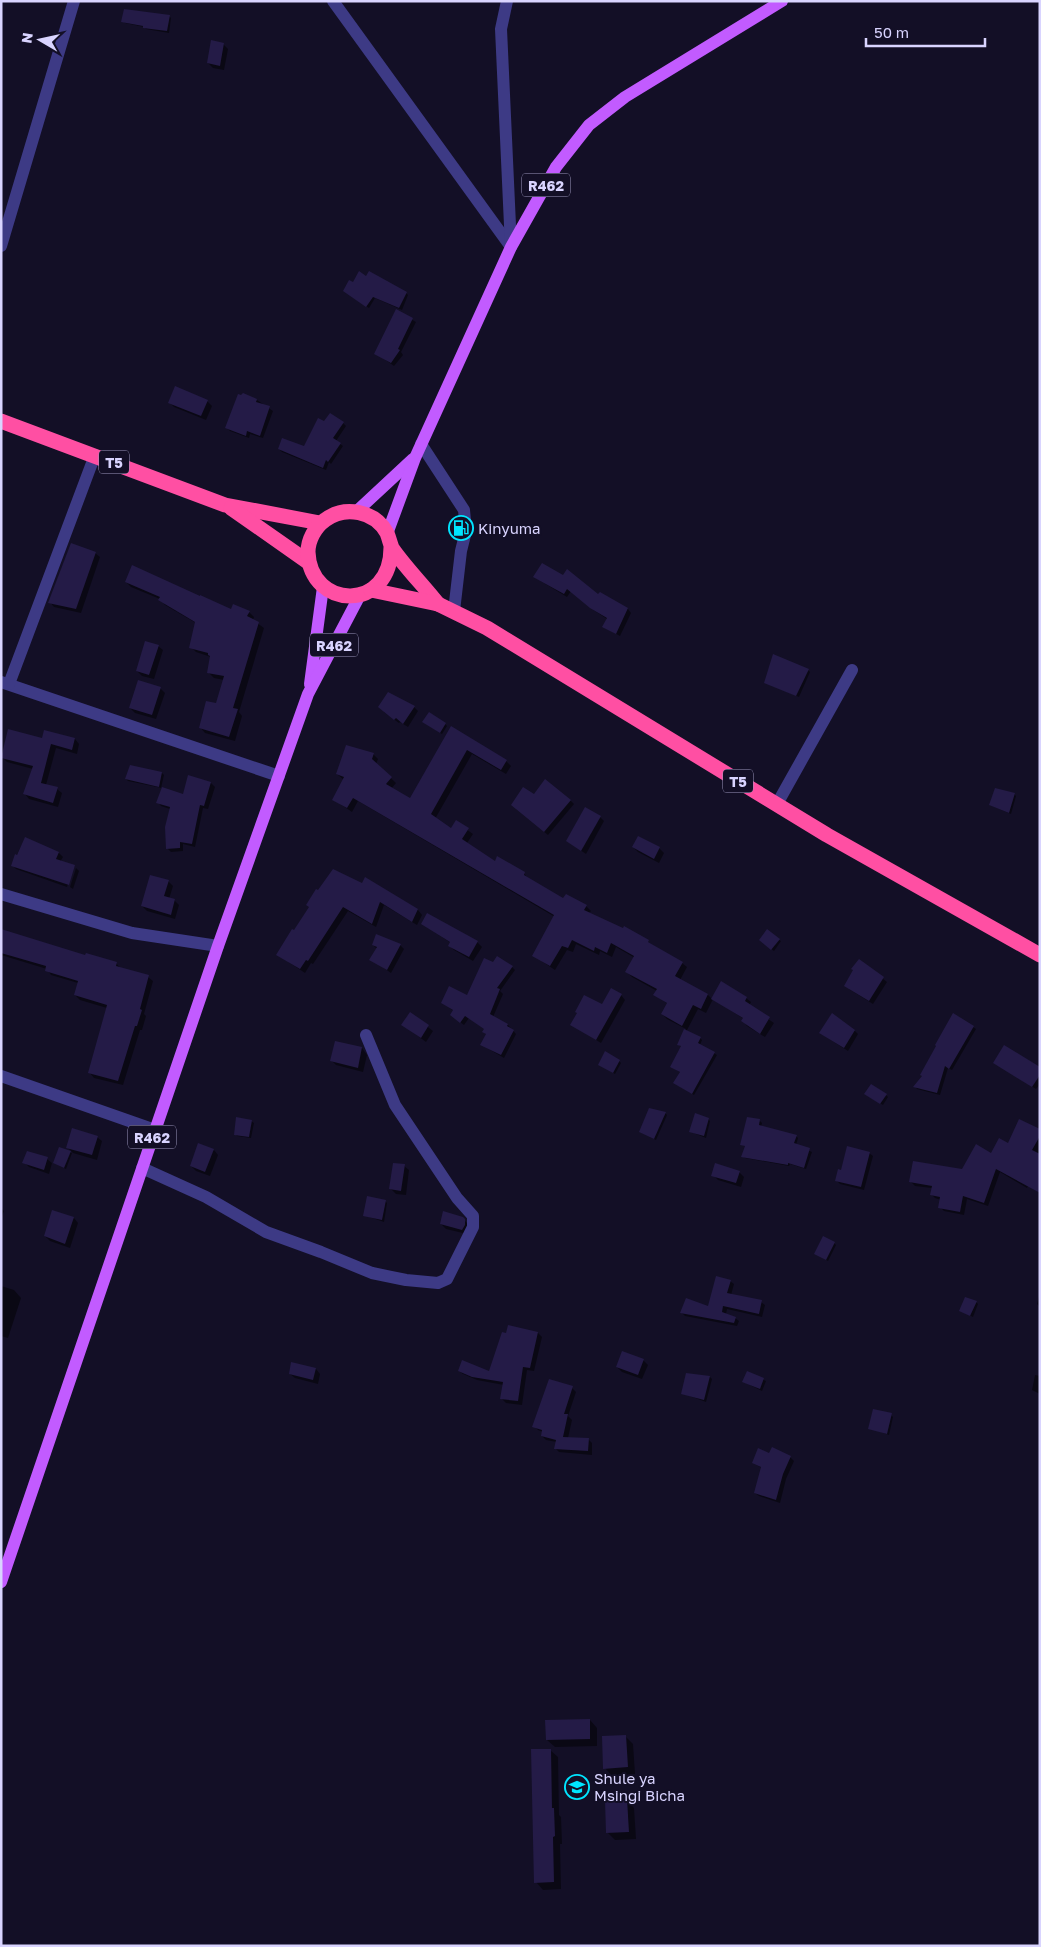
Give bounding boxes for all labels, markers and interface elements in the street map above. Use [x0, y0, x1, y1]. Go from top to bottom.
north arrow [15, 15, 65, 65]
scale bar [866, 15, 985, 47]
text: 50 m [874, 23, 909, 41]
text: N [17, 31, 36, 44]
road number: R462 [522, 174, 570, 196]
road number: T5 [99, 451, 129, 474]
fuel station icon: Kinyuma [448, 515, 474, 541]
place label: Kinyuma [478, 519, 541, 537]
road number: R462 [310, 634, 358, 656]
road number: T5 [723, 769, 753, 792]
road number: R462 [128, 1126, 176, 1148]
place label: Shule ya Msingi Bicha [594, 1769, 685, 1804]
school or university icon: Shule ya Msingi Bicha [564, 1774, 590, 1800]

